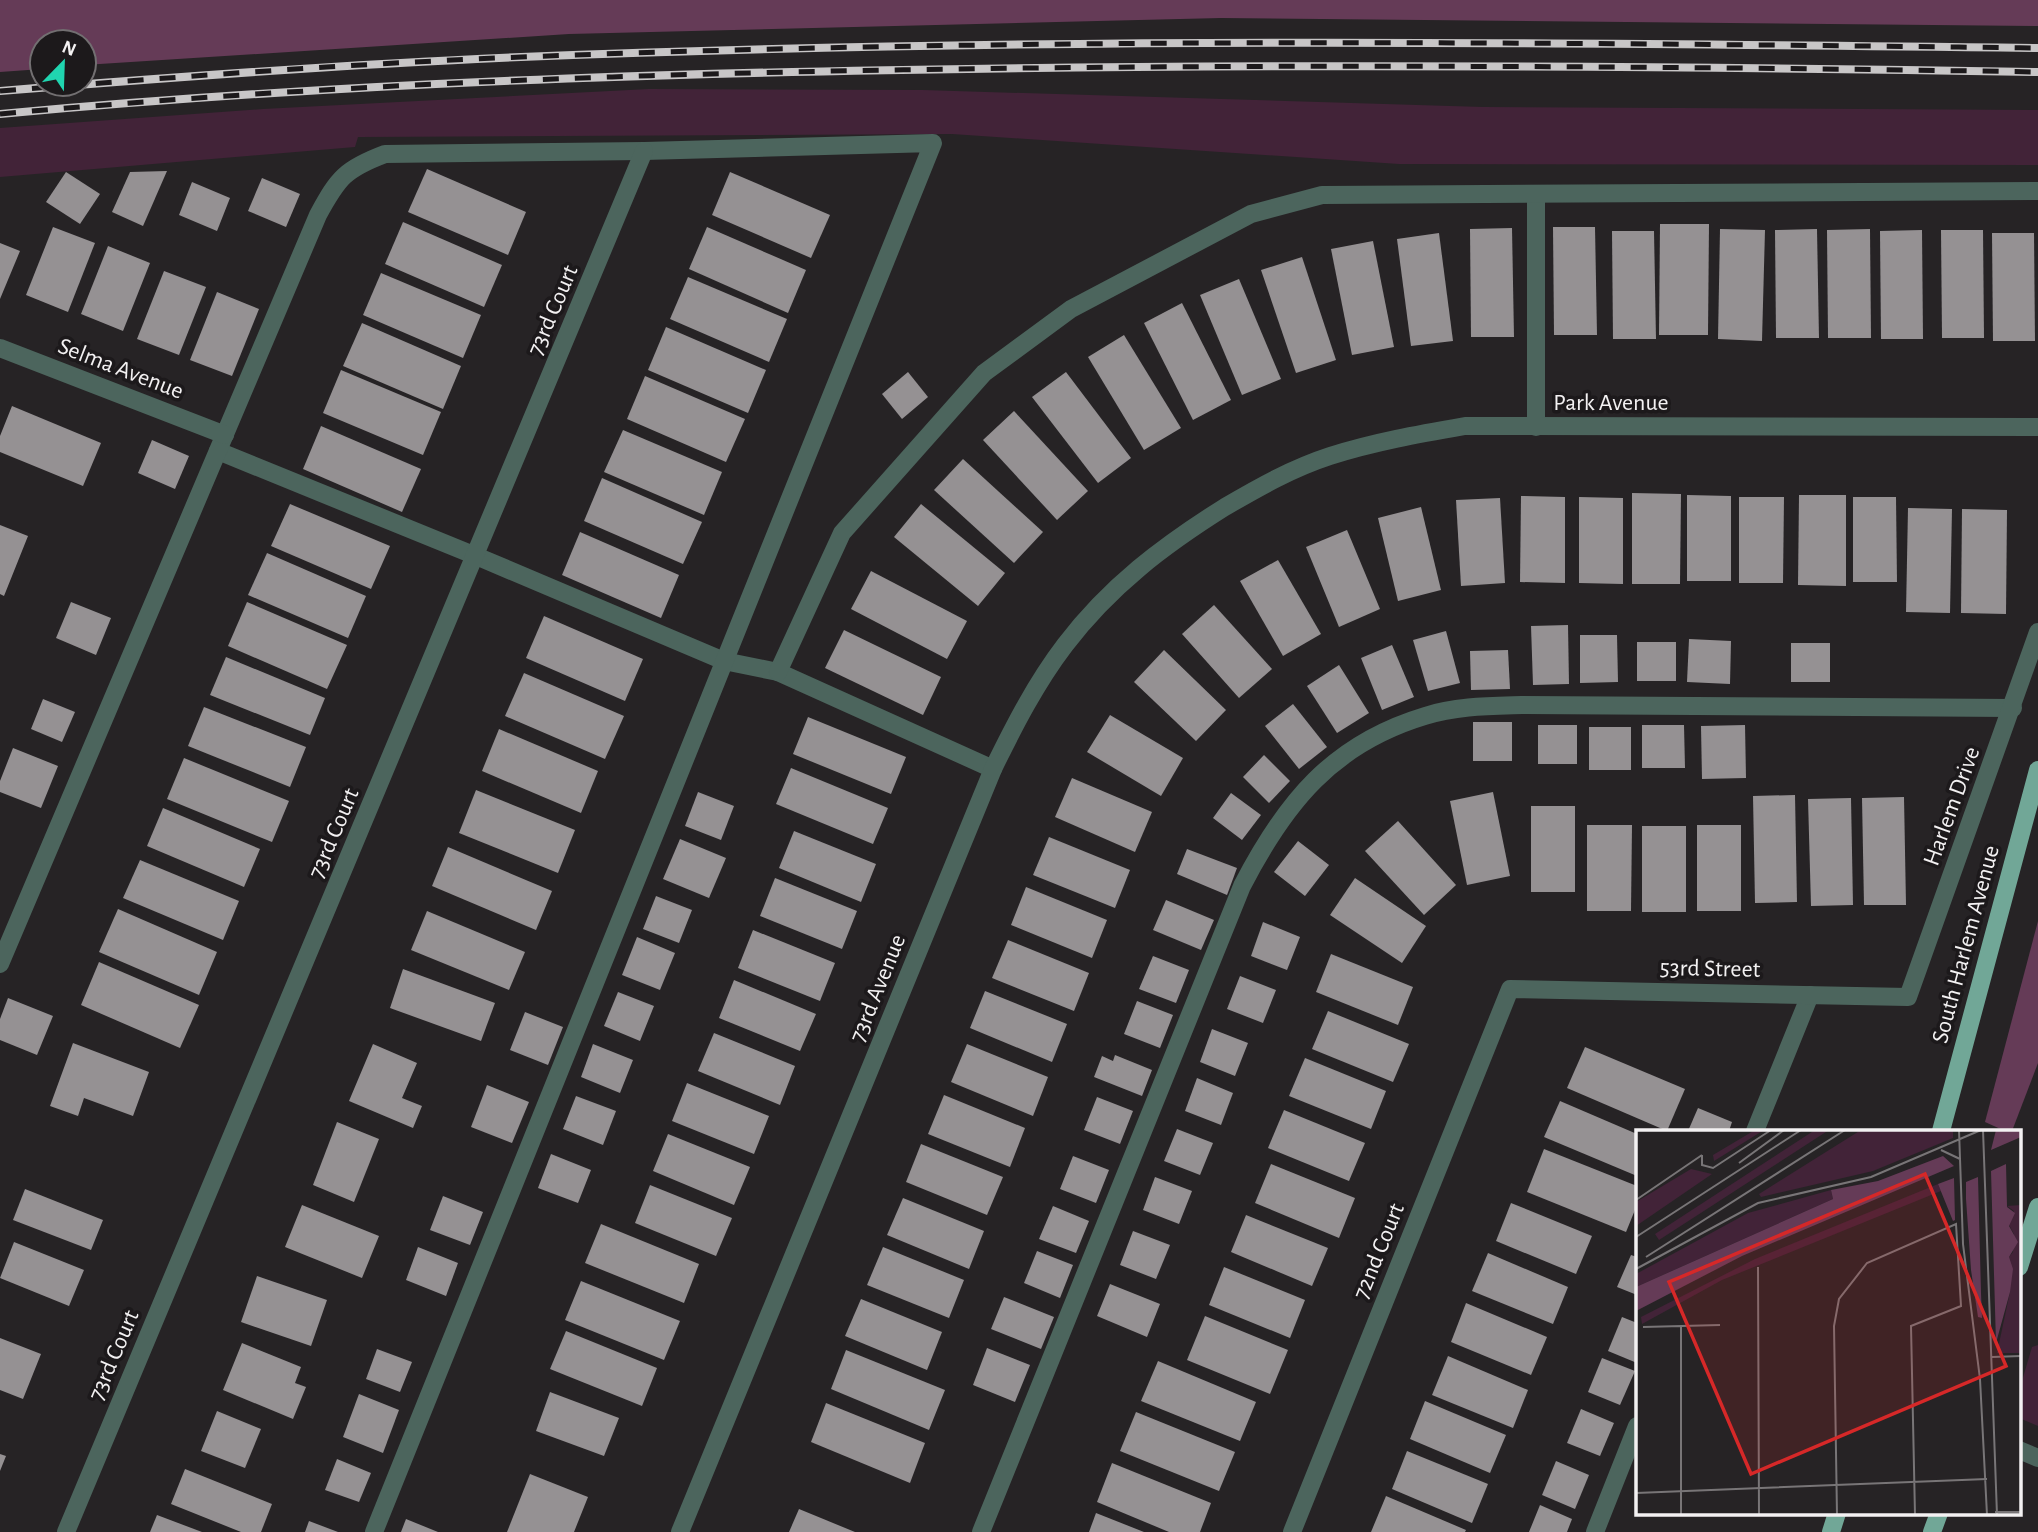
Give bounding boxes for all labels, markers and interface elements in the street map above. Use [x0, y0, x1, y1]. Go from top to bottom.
north arrow [28, 28, 98, 98]
text: N [59, 37, 79, 60]
street label: 73rd Court [523, 262, 583, 359]
street label: Selma Avenue [55, 334, 187, 404]
street label: Park Avenue [1553, 391, 1669, 415]
street label: Harlem Drive [1919, 744, 1985, 869]
street label: 73rd Court [304, 785, 364, 882]
street label: South Harlem Avenue [1928, 843, 2004, 1046]
street label: 73rd Avenue [845, 931, 910, 1046]
street label: 53rd Street [1660, 956, 1761, 982]
inset map [1636, 1130, 2021, 1514]
street label: 72nd Court [1349, 1200, 1409, 1303]
street label: 73rd Court [84, 1307, 144, 1404]

